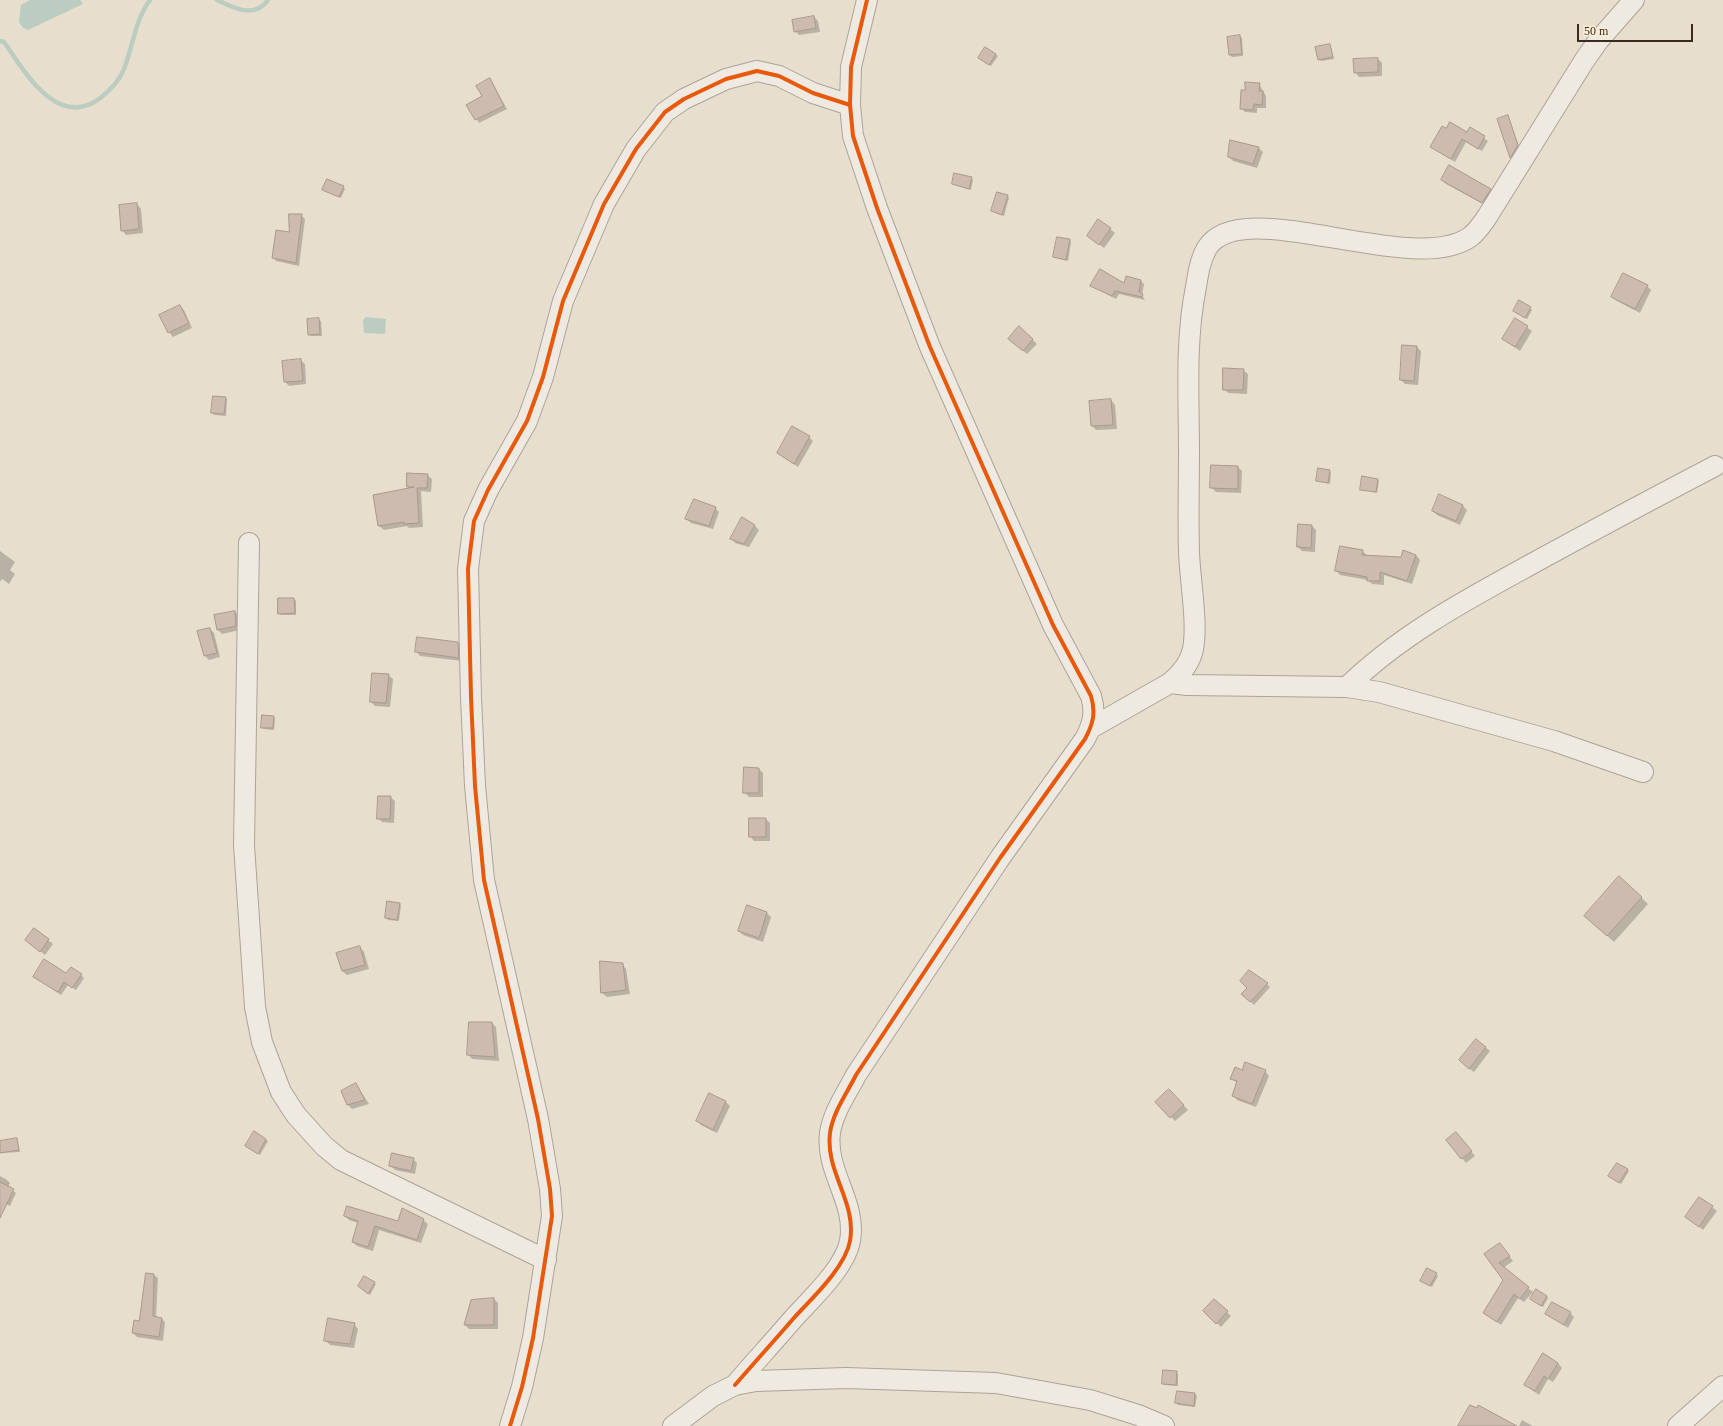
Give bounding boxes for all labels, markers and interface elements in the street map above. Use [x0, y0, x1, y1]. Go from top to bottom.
scale bar [1579, 16, 1695, 42]
text: 50 m [1584, 24, 1608, 38]

